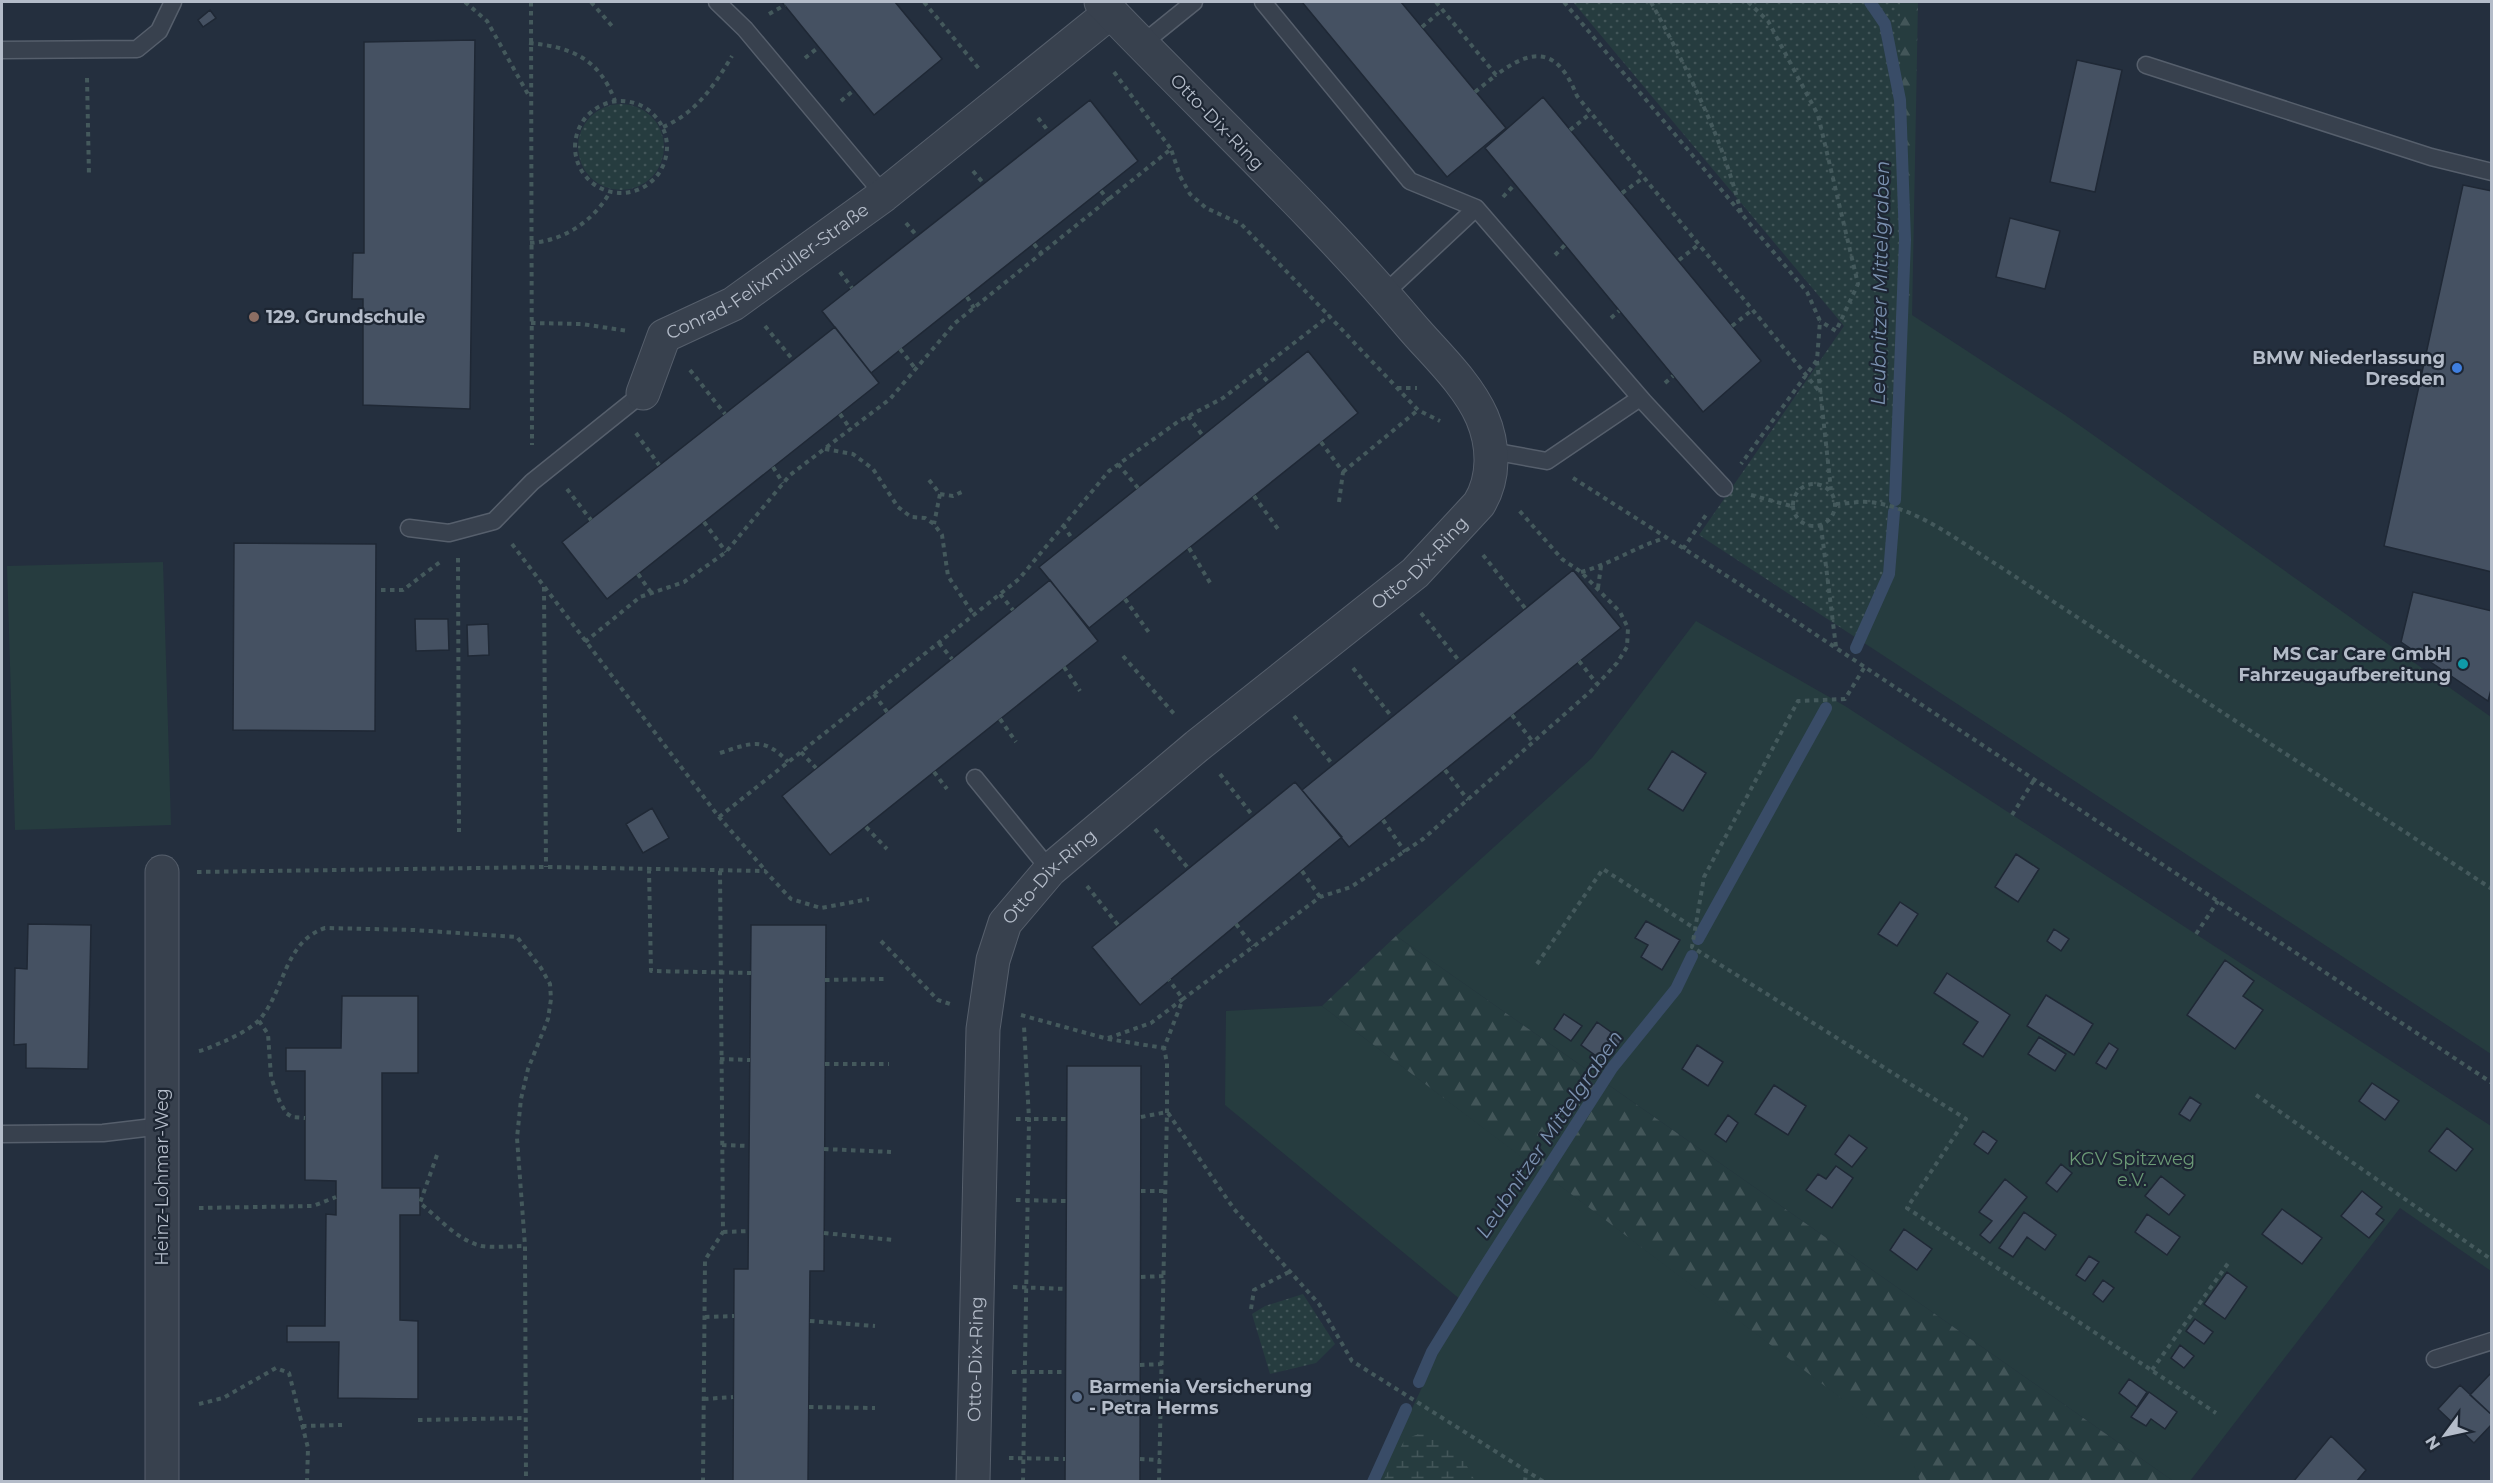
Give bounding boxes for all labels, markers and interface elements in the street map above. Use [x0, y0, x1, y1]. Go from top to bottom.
street label: Otto-Dix-Ring [1165, 69, 1269, 175]
water label: Leubnitzer Mittelgraben [1866, 160, 1894, 406]
street label: Conrad-Felixmüller-Straße [663, 199, 873, 344]
place label: 129. Grundschule [266, 306, 425, 328]
marker: 129. Grundschule [247, 310, 261, 324]
place label: BMW Niederlassung Dresden [2252, 347, 2445, 390]
marker: BMW Niederlassung Dresden [2450, 361, 2464, 375]
street label: Otto-Dix-Ring [1367, 512, 1473, 614]
place label: MS Car Care GmbH Fahrzeugaufbereitung [2239, 643, 2451, 686]
marker: MS Car Care GmbH Fahrzeugaufbereitung [2456, 657, 2470, 671]
street label: Otto-Dix-Ring [998, 824, 1101, 929]
water label: Leubnitzer Mittelgraben [1471, 1026, 1627, 1242]
street label: Heinz-Lohmar-Weg [151, 1088, 173, 1266]
park label: KGV Spitzweg e.V. [2069, 1148, 2195, 1191]
street label: Otto-Dix-Ring [963, 1296, 988, 1422]
place label: Barmenia Versicherung - Petra Herms [1089, 1376, 1312, 1419]
marker: Barmenia Versicherung - Petra Herms [1070, 1390, 1084, 1404]
north arrow [2415, 1405, 2475, 1465]
text: N [2421, 1432, 2444, 1453]

